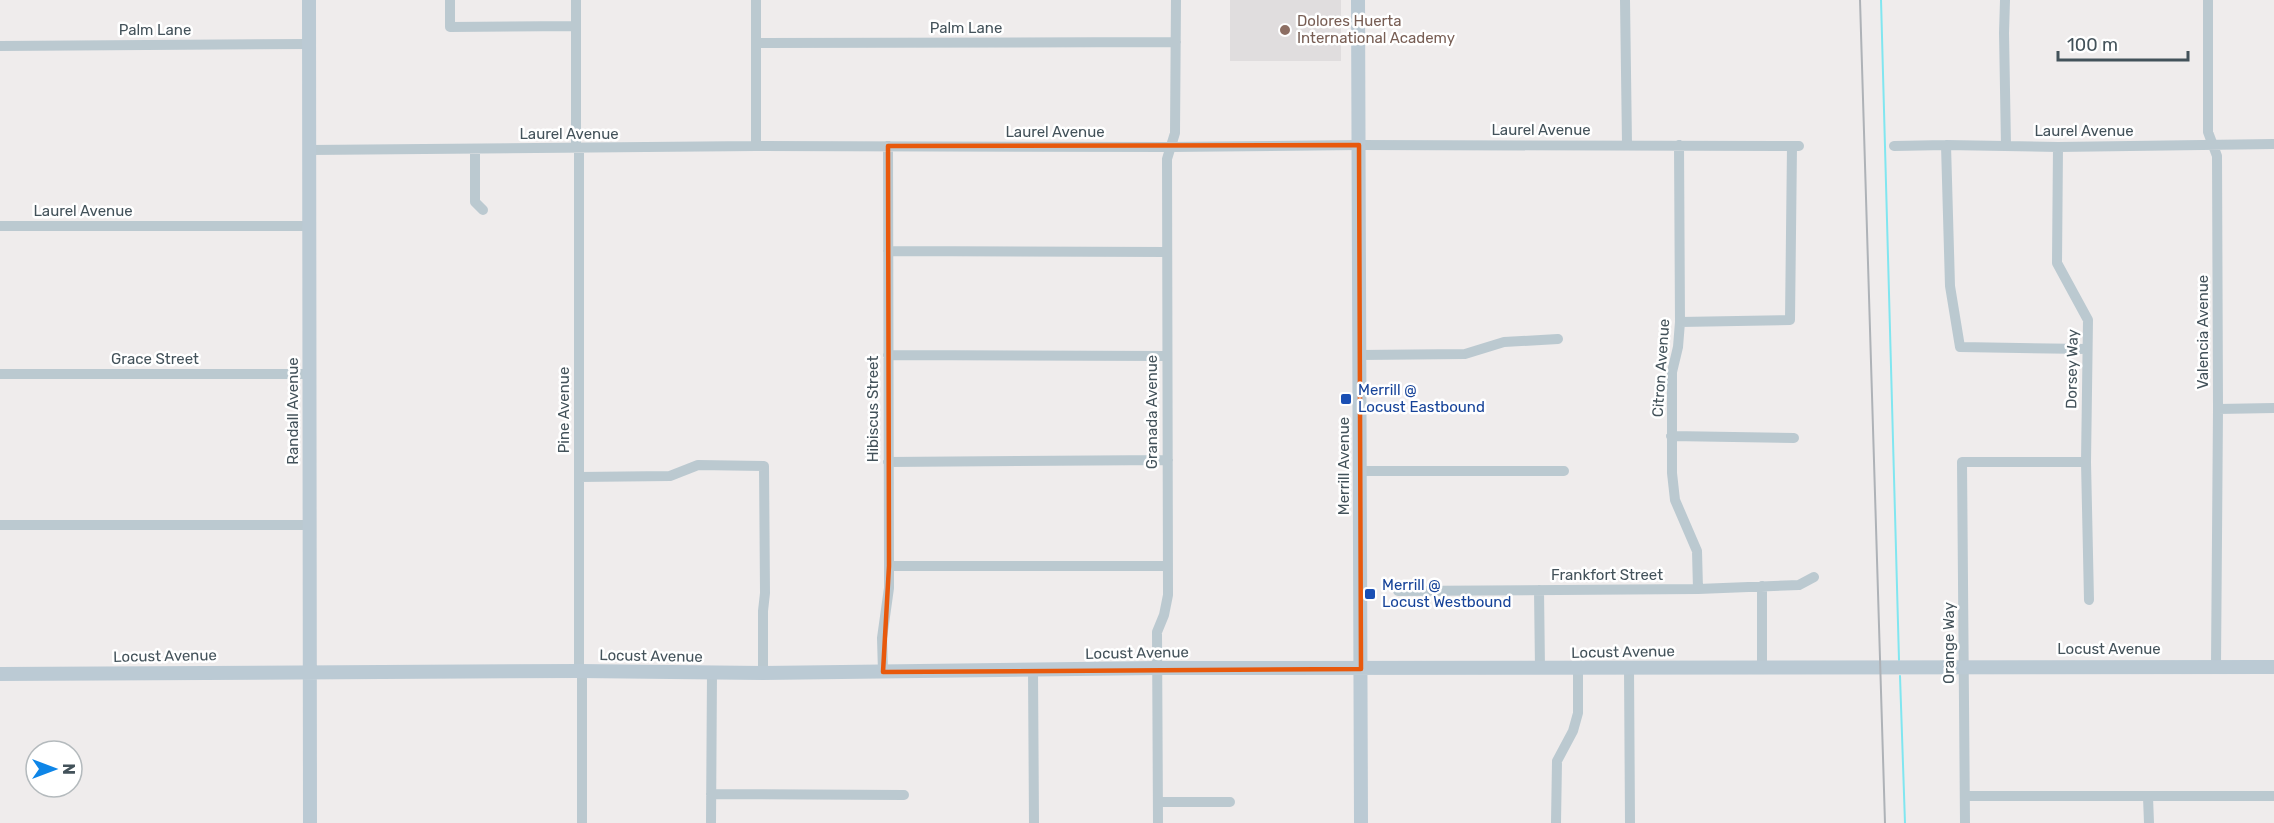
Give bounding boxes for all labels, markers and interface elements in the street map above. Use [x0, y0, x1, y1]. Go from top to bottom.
place label: Dolores Huerta International Academy [1297, 12, 1455, 47]
street label: Palm Lane [930, 19, 1002, 37]
street label: Palm Lane [119, 21, 191, 39]
marker: Dolores Huerta International Academy [1278, 23, 1292, 37]
scale bar [2058, 24, 2188, 62]
text: 100 m [2067, 34, 2118, 56]
street label: Laurel Avenue [1491, 121, 1591, 139]
street label: Laurel Avenue [2034, 122, 2134, 140]
street label: Laurel Avenue [1005, 123, 1105, 141]
street label: Laurel Avenue [519, 125, 619, 143]
street label: Laurel Avenue [33, 202, 133, 220]
street label: Valencia Avenue [2194, 275, 2212, 389]
street label: Citron Avenue [1649, 318, 1673, 418]
street label: Dorsey Way [2062, 329, 2082, 409]
street label: Grace Street [111, 350, 199, 368]
street label: Granada Avenue [1143, 355, 1161, 469]
street label: Hibiscus Street [864, 356, 882, 462]
street label: Randall Avenue [284, 357, 302, 465]
street label: Pine Avenue [555, 367, 573, 453]
place label: Merrill @ Locust Eastbound [1358, 381, 1485, 416]
marker: Merrill @ Locust Eastbound [1339, 392, 1353, 406]
street label: Merrill Avenue [1335, 417, 1353, 515]
street label: Frankfort Street [1551, 566, 1663, 584]
place label: Merrill @ Locust Westbound [1382, 576, 1511, 611]
marker: Merrill @ Locust Westbound [1363, 587, 1377, 601]
street label: Orange Way [1940, 602, 1958, 684]
street label: Locust Avenue [2057, 640, 2161, 658]
street label: Locust Avenue [1571, 642, 1675, 662]
street label: Locust Avenue [1085, 643, 1189, 663]
street label: Locust Avenue [113, 646, 217, 666]
street label: Locust Avenue [599, 646, 703, 666]
north arrow [24, 739, 84, 799]
text: N [59, 763, 78, 775]

